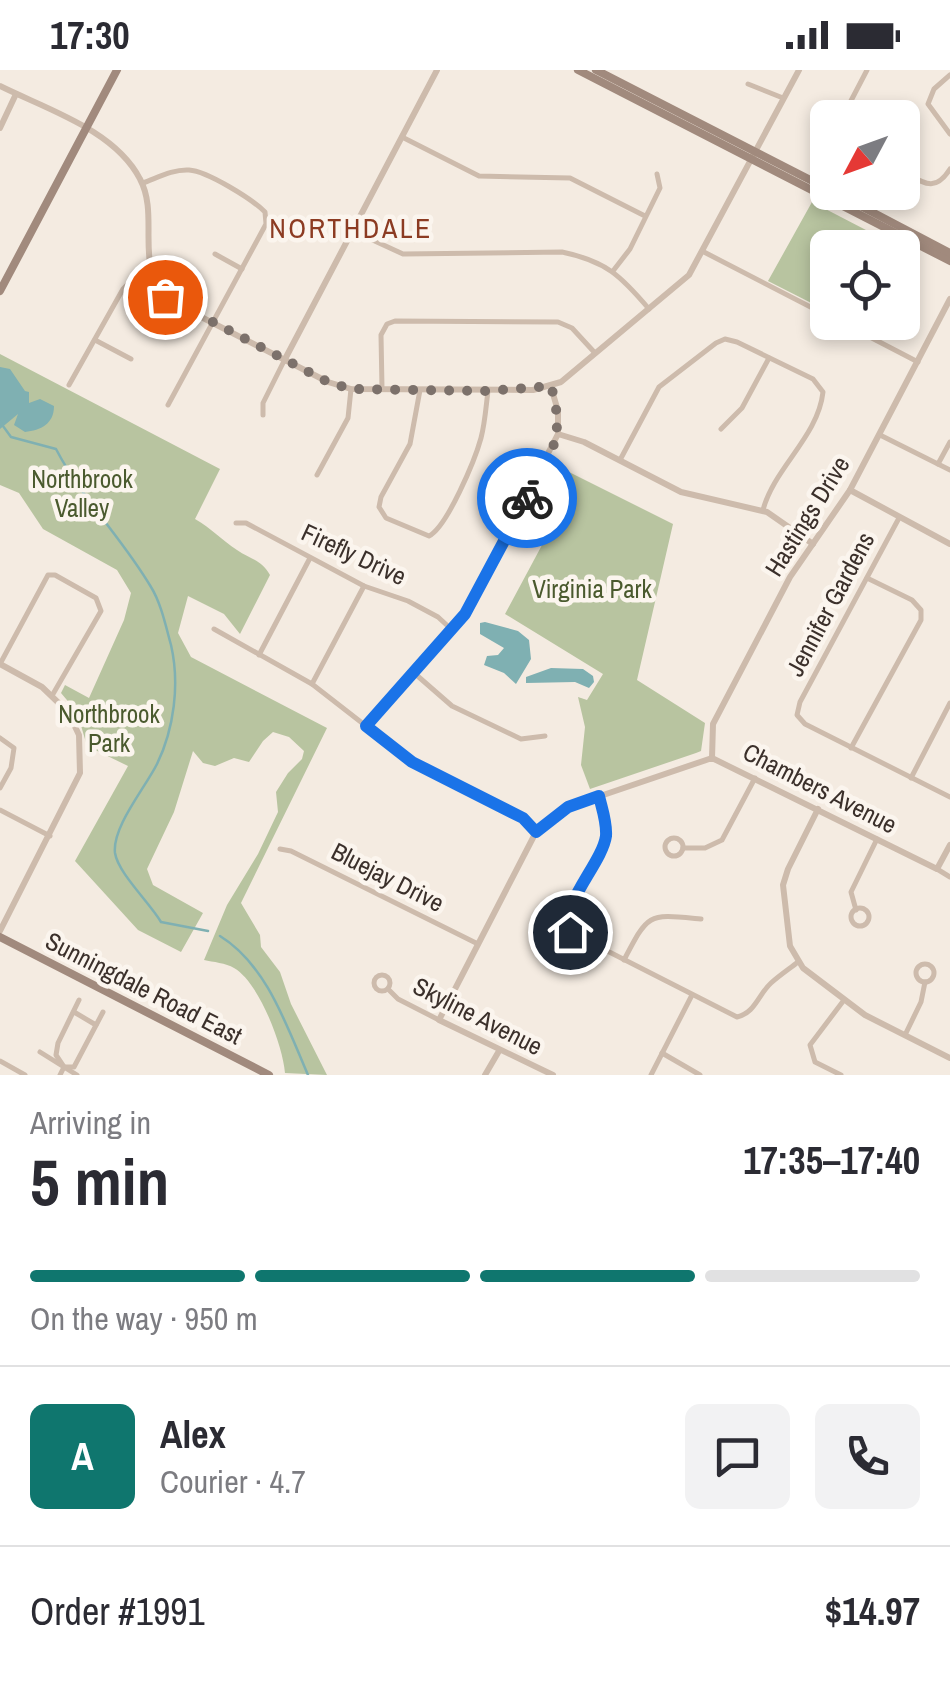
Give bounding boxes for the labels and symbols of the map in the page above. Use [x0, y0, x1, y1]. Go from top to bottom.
north arrow [810, 100, 920, 210]
district label: NORTHDALE [269, 209, 433, 247]
pin [123, 255, 208, 340]
courier [477, 448, 577, 548]
street label: Hastings Drive [757, 450, 857, 582]
park label: Northbrook Valley [31, 462, 133, 525]
street label: Firefly Drive [296, 515, 412, 593]
street label: Jennifer Gardens [778, 526, 882, 682]
park label: Virginia Park [532, 572, 652, 606]
park label: Northbrook Park [58, 697, 160, 760]
street label: Chambers Avenue [737, 735, 903, 841]
street label: Bluejay Drive [326, 834, 450, 920]
pin [528, 890, 613, 975]
street label: Sunningdale Road East [40, 924, 248, 1052]
street label: Skyline Avenue [407, 969, 549, 1063]

